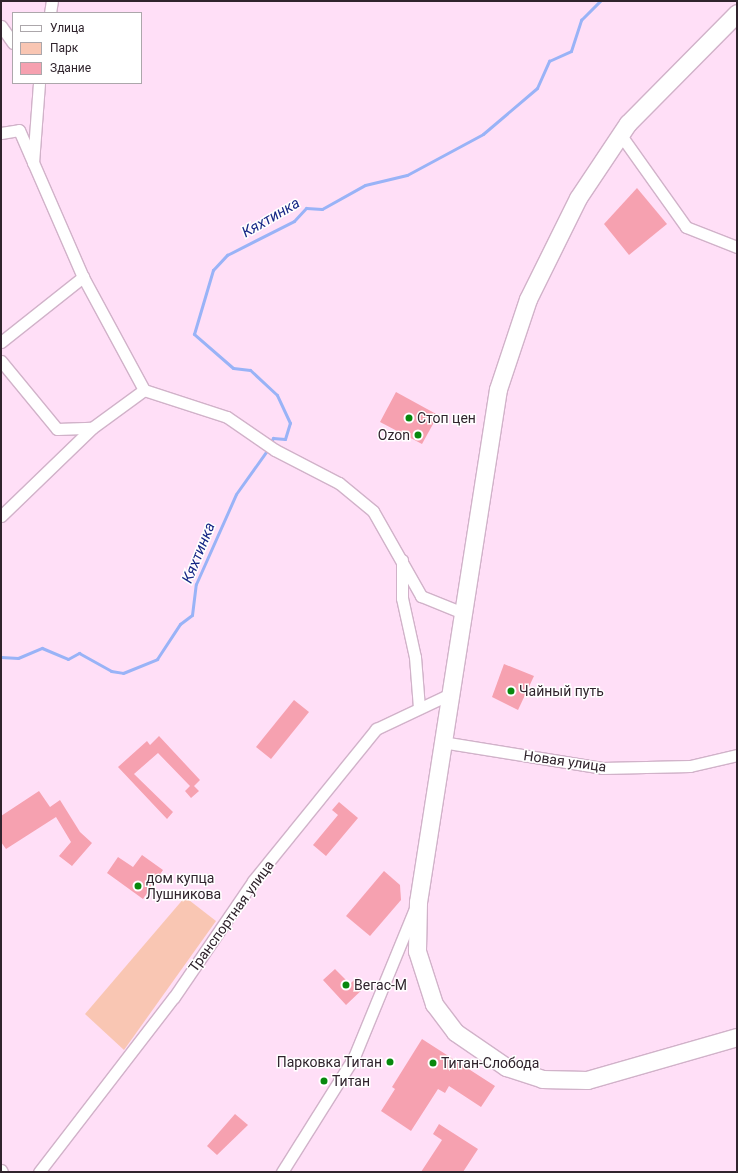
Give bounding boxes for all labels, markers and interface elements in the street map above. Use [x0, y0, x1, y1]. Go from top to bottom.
legend [12, 12, 142, 84]
text: Улица [50, 21, 85, 35]
text: Парк [50, 41, 78, 55]
text: Здание [50, 61, 91, 75]
water label: Кяхтинка [239, 194, 303, 242]
place label: Стоп цен [417, 410, 476, 426]
marker: Стоп цен [404, 413, 414, 423]
place label: Ozon [378, 427, 410, 443]
marker: Ozon [413, 430, 423, 440]
water label: Кяхтинка [179, 520, 219, 586]
place label: Чайный путь [519, 683, 604, 699]
marker: Чайный путь [506, 686, 516, 696]
street label: Новая улица [523, 747, 607, 775]
street label: Транспортная улица [185, 857, 277, 975]
place label: дом купца Лушникова [146, 870, 221, 902]
marker: дом купца Лушникова [133, 881, 143, 891]
place label: Вегас-М [354, 977, 407, 993]
marker: Вегас-М [341, 980, 351, 990]
place label: Парковка Титан [276, 1054, 382, 1070]
place label: Титан-Слобода [441, 1055, 539, 1071]
marker: Парковка Титан [385, 1057, 395, 1067]
marker: Титан-Слобода [428, 1058, 438, 1068]
place label: Титан [332, 1073, 370, 1089]
marker: Титан [319, 1076, 329, 1086]

